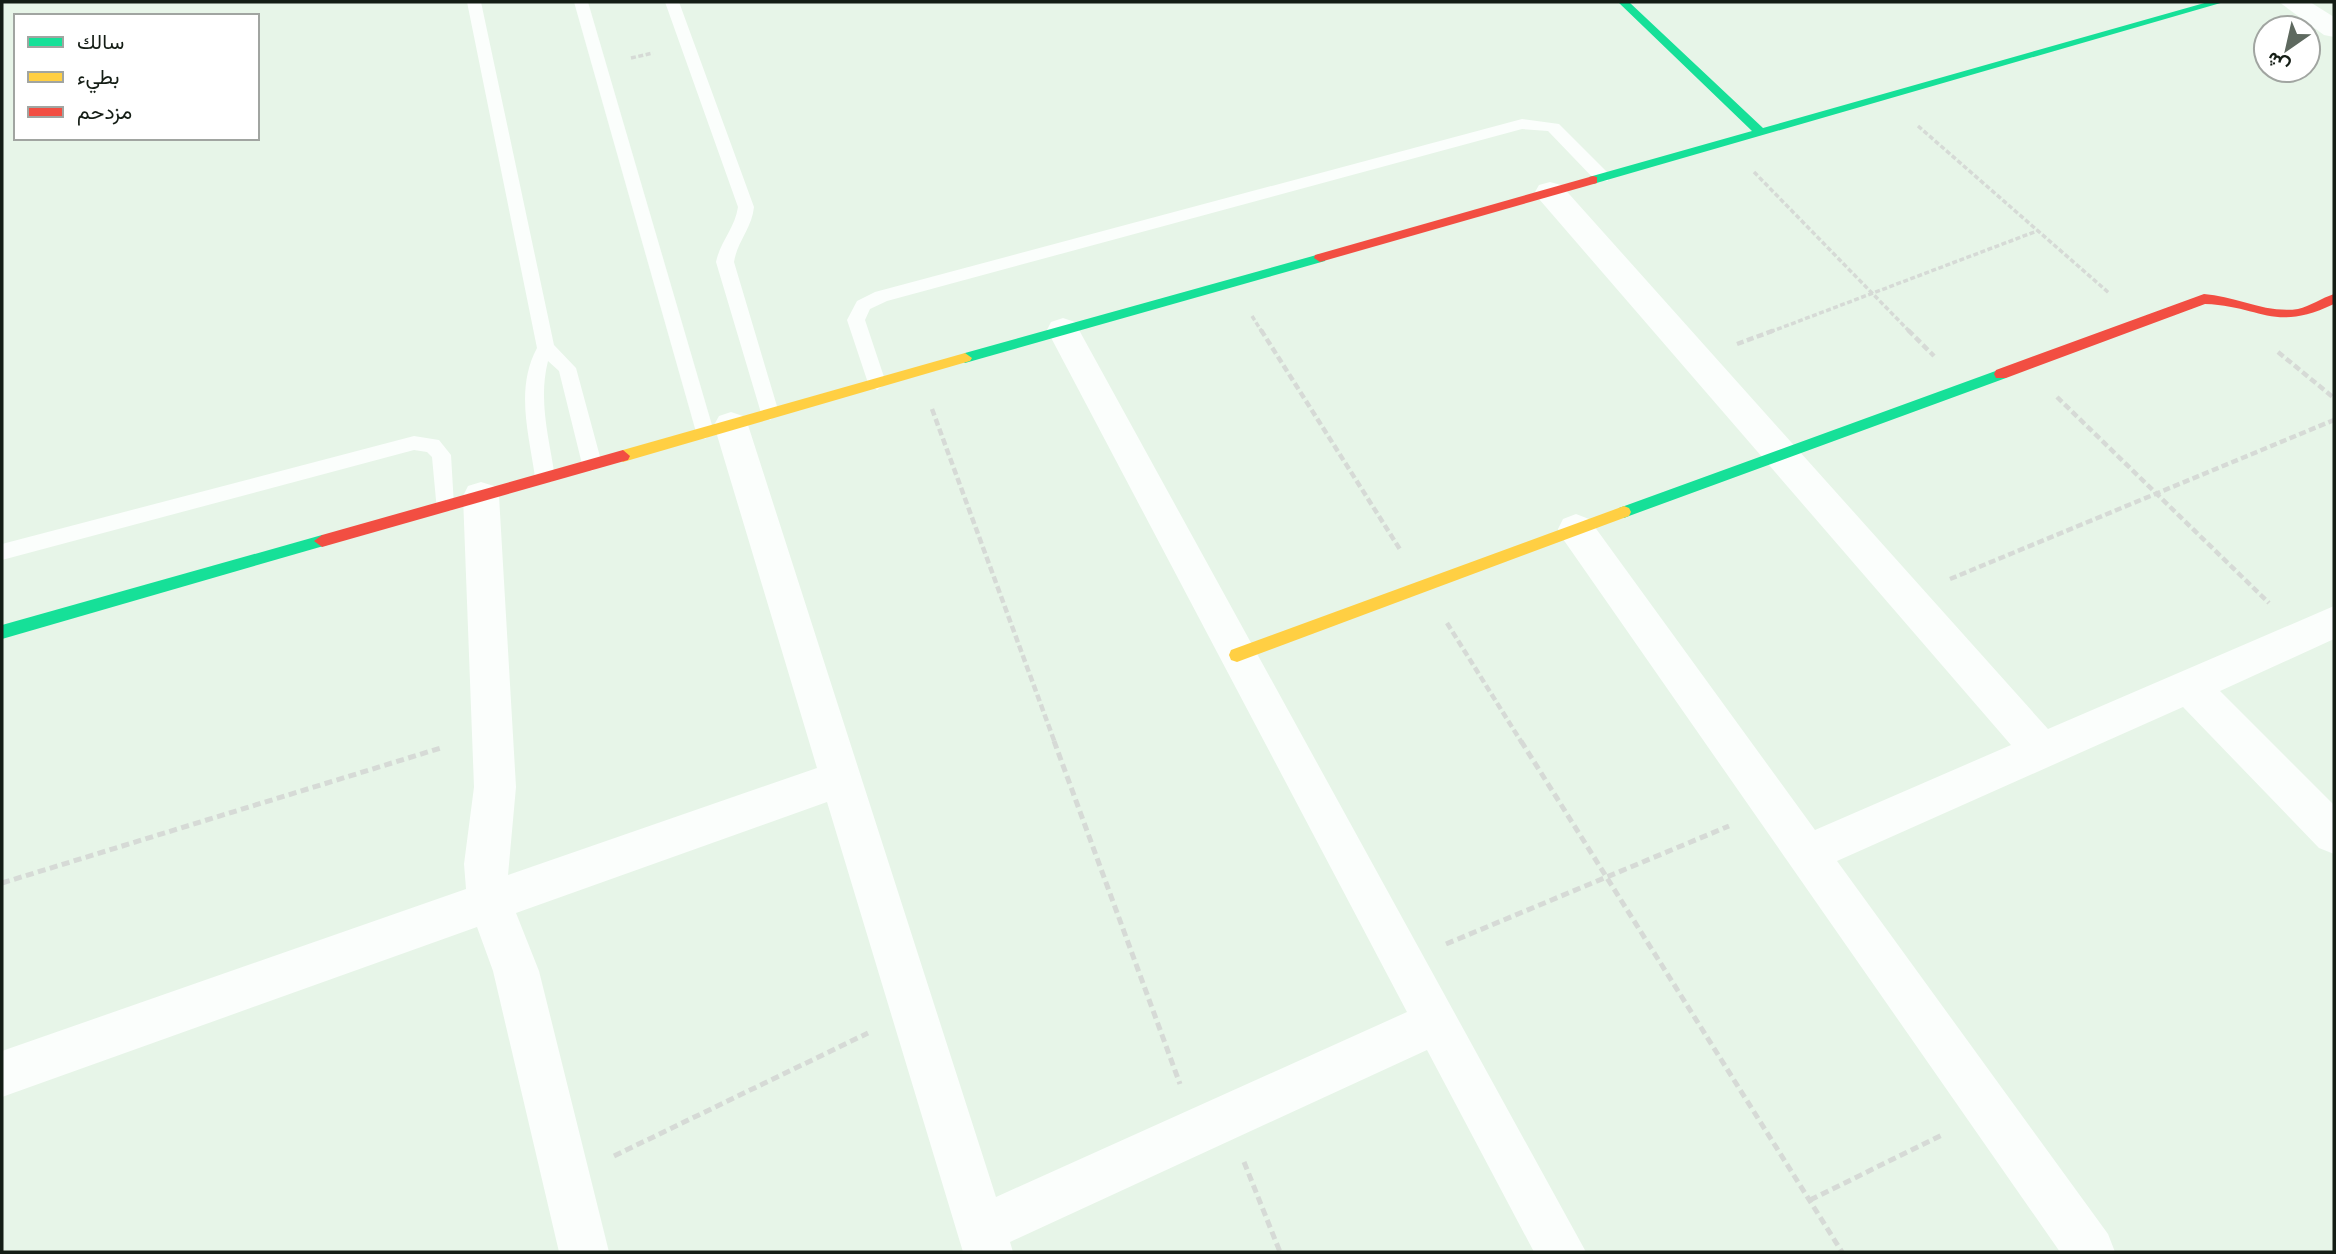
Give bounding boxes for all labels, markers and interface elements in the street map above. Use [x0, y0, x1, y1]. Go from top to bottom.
legend [14, 14, 259, 140]
north arrow [2252, 14, 2322, 84]
text: سالك [77, 29, 124, 54]
text: ش [2262, 47, 2294, 79]
text: بطيء [77, 64, 120, 94]
text: مزدحم [77, 99, 132, 126]

